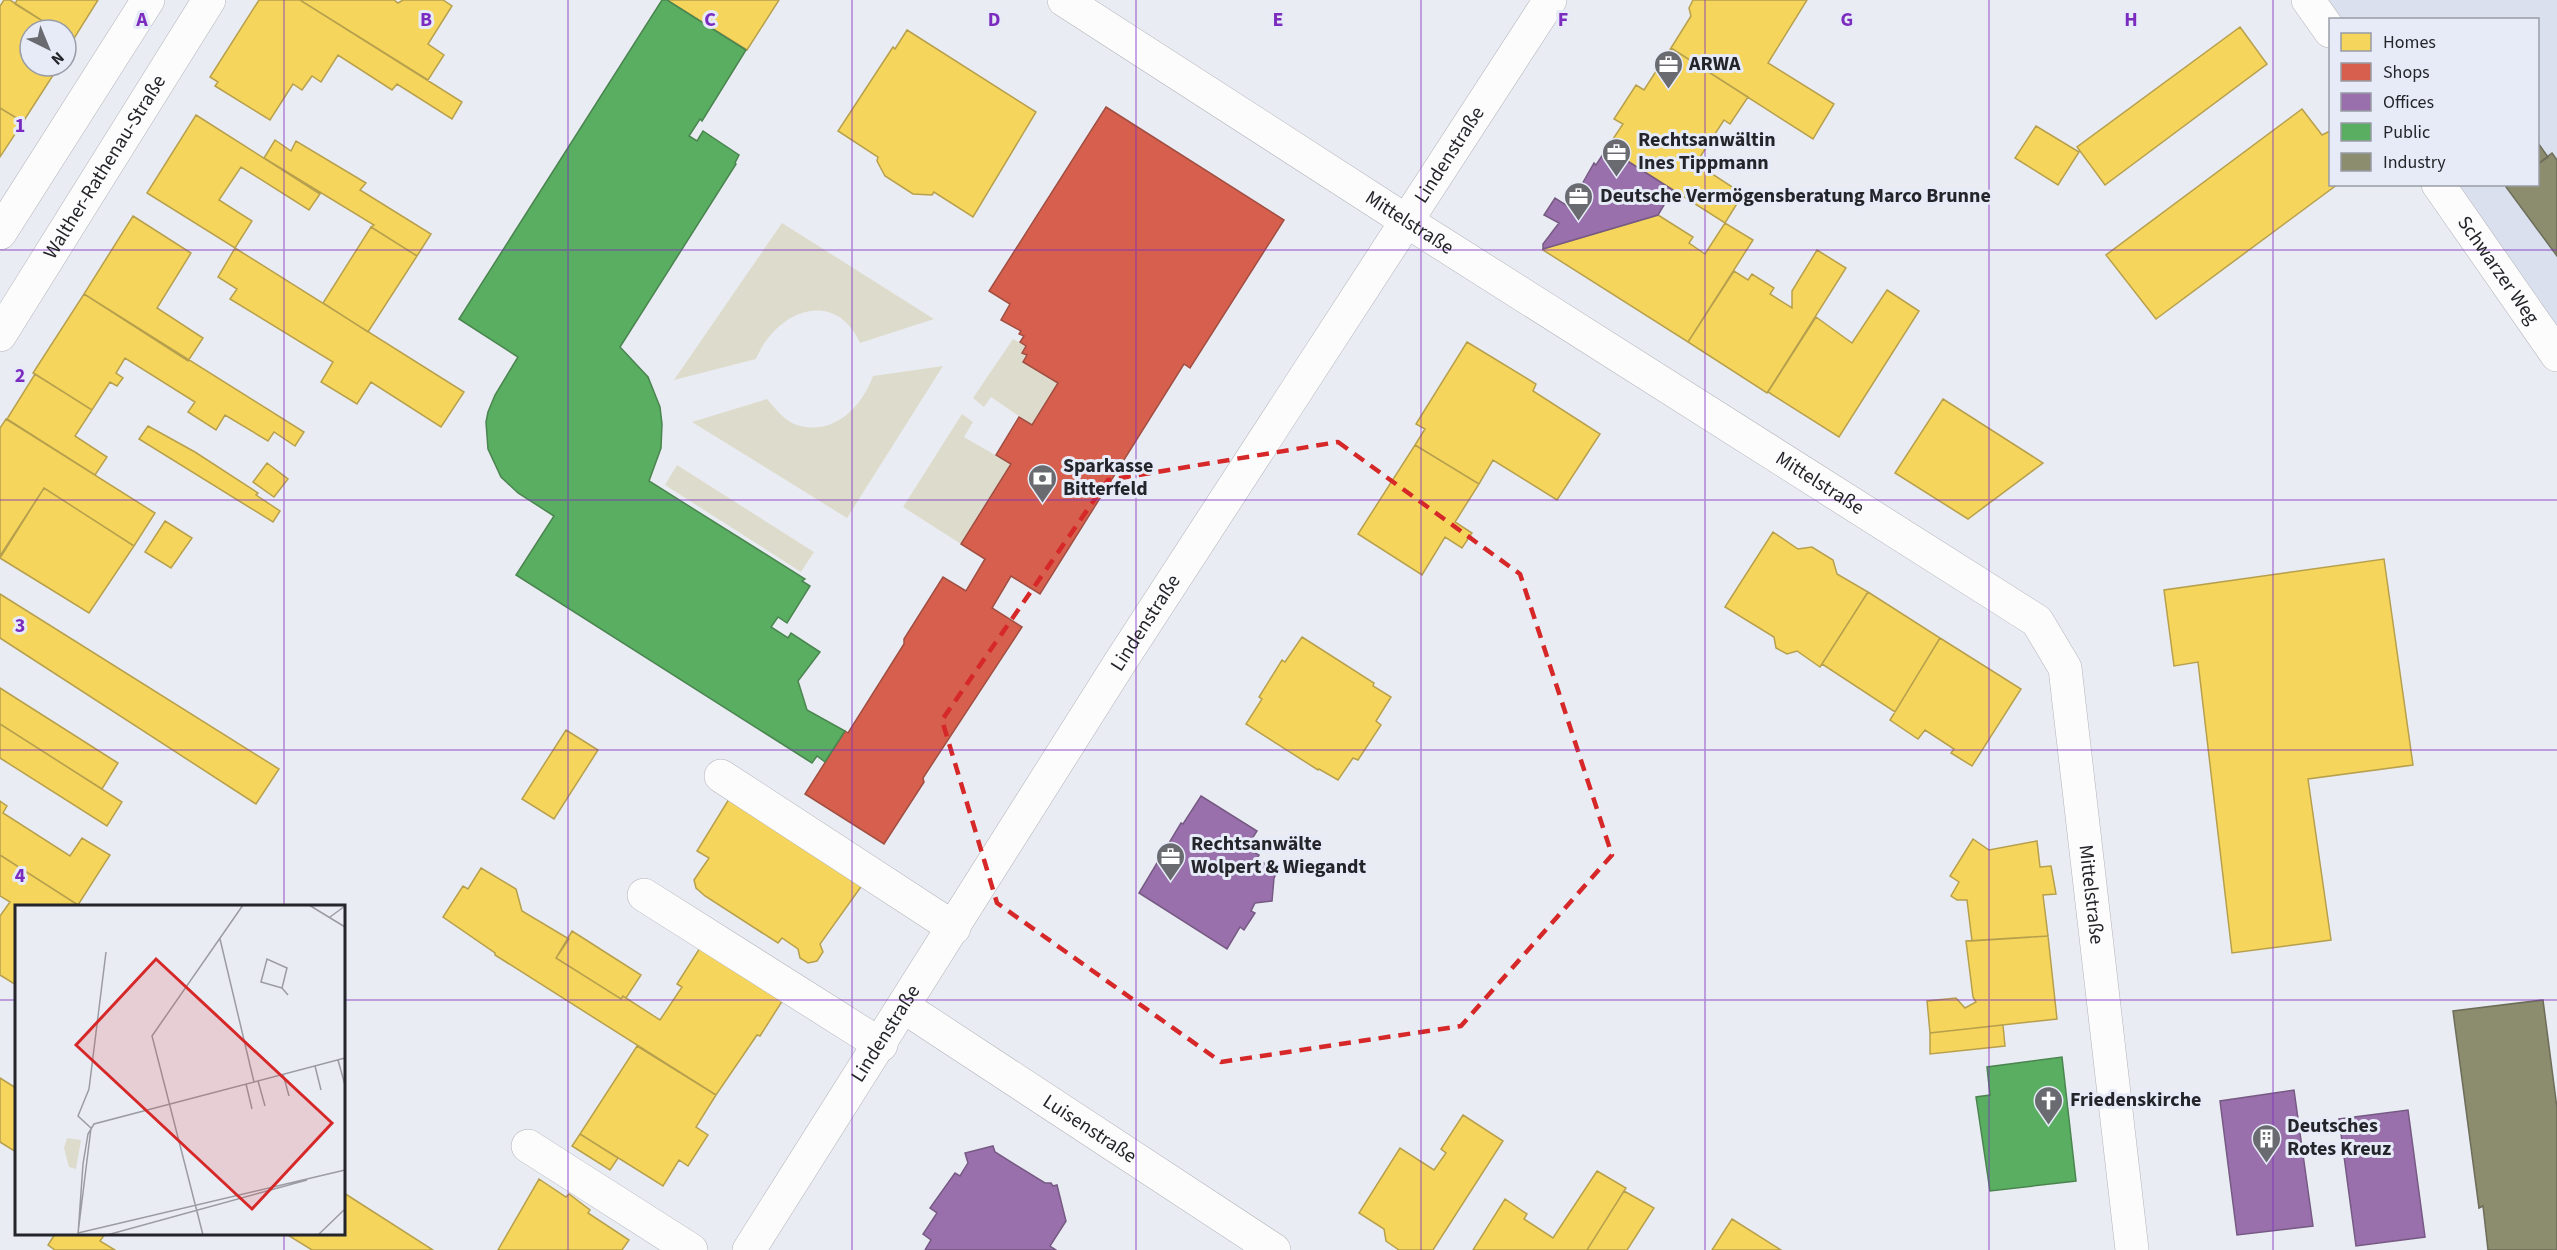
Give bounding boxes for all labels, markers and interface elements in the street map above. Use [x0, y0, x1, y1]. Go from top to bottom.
text: A [135, 6, 148, 34]
text: B [420, 6, 432, 34]
text: C [704, 6, 716, 34]
text: D [988, 6, 1000, 34]
text: E [1273, 6, 1283, 34]
text: F [1558, 6, 1568, 34]
text: G [1841, 6, 1853, 34]
text: H [2124, 6, 2138, 34]
north arrow [18, 18, 78, 78]
legend [2329, 18, 2539, 186]
text: Homes [2383, 30, 2436, 55]
text: N [46, 47, 69, 70]
office icon: ARWA [1652, 48, 1684, 90]
place label: ARWA [1688, 50, 1741, 78]
text: Shops [2383, 60, 2430, 85]
street label: Walther-Rathenau-Straße [37, 69, 173, 265]
text: Offices [2383, 90, 2434, 115]
street label: Lindenstraße [1408, 101, 1491, 209]
text: 1 [15, 112, 25, 140]
text: Public [2383, 120, 2430, 145]
place label: Rechtsanwältin Ines Tippmann [1638, 126, 1776, 177]
office icon: Rechtsanwältin Ines Tippmann [1601, 136, 1633, 178]
text: Industry [2383, 150, 2446, 175]
office icon: Deutsche Vermögensberatung Marco Brunne [1563, 180, 1595, 222]
place label: Deutsche Vermögensberatung Marco Brunne [1600, 182, 1991, 210]
street label: Mittelstraße [1360, 184, 1459, 262]
street label: Schwarzer Weg [2450, 210, 2546, 330]
text: 2 [15, 362, 25, 390]
street label: Mittelstraße [1770, 445, 1870, 522]
place label: Sparkasse Bitterfeld [1063, 452, 1153, 503]
bank icon: Sparkasse Bitterfeld [1026, 462, 1058, 504]
street label: Lindenstraße [1104, 569, 1187, 677]
text: 3 [15, 612, 25, 640]
place label: Rechtsanwälte Wolpert & Wiegandt [1191, 830, 1367, 881]
office icon: Rechtsanwälte Wolpert & Wiegandt [1154, 840, 1186, 882]
street label: Mittelstraße [2071, 843, 2111, 946]
text: 4 [15, 862, 26, 890]
inset map [15, 905, 345, 1235]
street label: Lindenstraße [844, 979, 927, 1088]
church icon: Friedenskirche [2033, 1084, 2065, 1126]
place label: Friedenskirche [2070, 1086, 2201, 1114]
street label: Luisenstraße [1037, 1088, 1142, 1170]
place label: Deutsches Rotes Kreuz [2287, 1112, 2391, 1163]
building icon: Deutsches Rotes Kreuz [2250, 1122, 2282, 1164]

